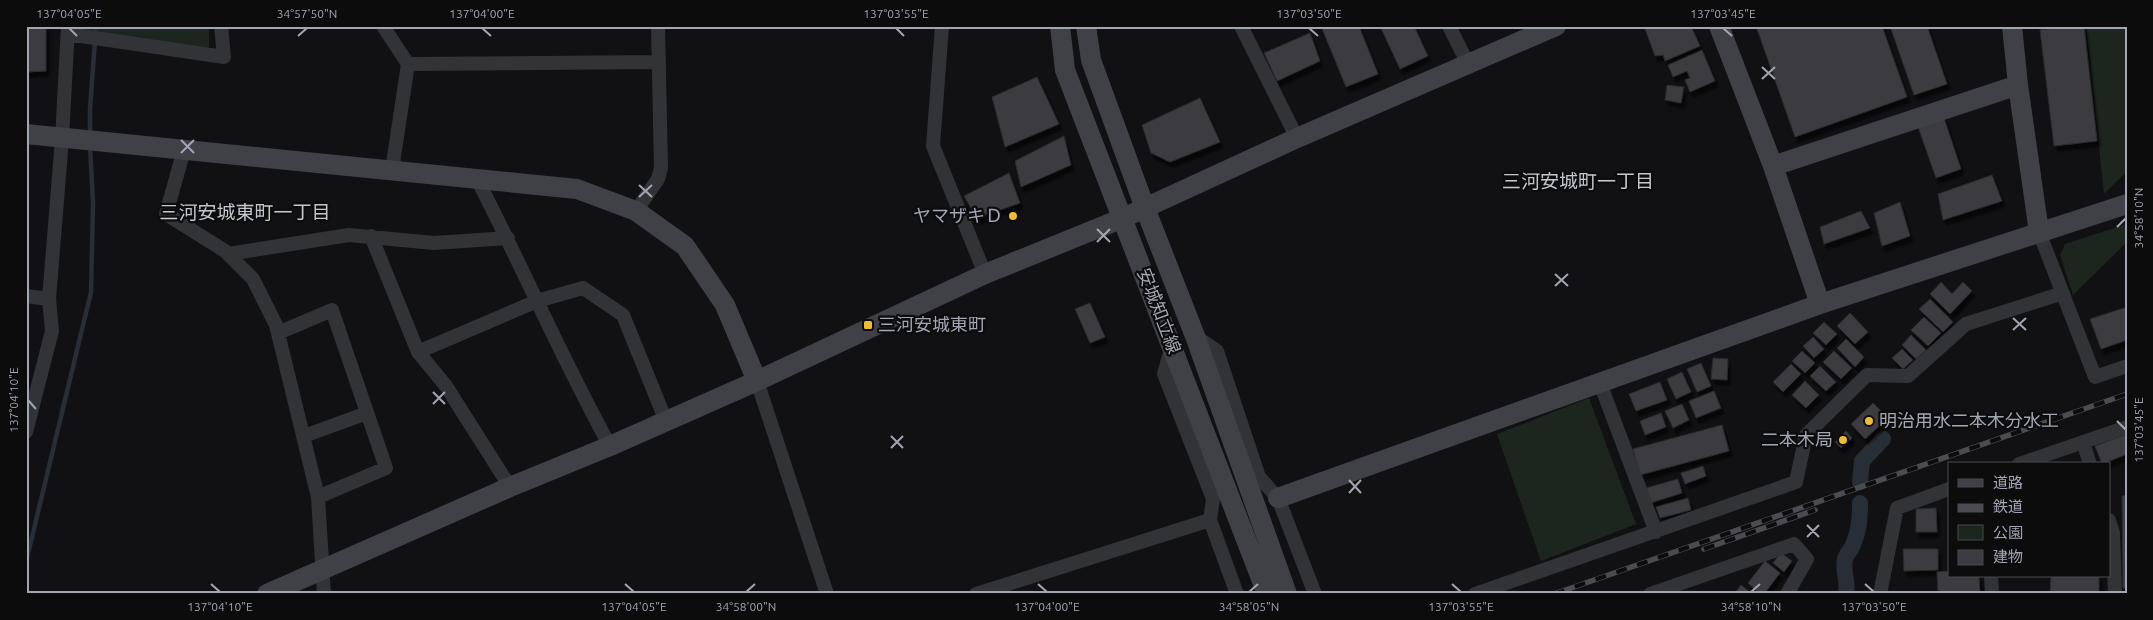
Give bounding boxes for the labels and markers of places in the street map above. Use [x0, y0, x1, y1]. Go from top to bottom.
place label: ヤマザキＤ [913, 205, 1003, 225]
marker: ヤマザキＤ [1007, 210, 1019, 222]
place label: 三河安城東町 [878, 314, 986, 334]
marker: 三河安城東町 [862, 319, 874, 331]
place label: 明治用水二本木分水工 [1879, 410, 2059, 430]
marker: 明治用水二本木分水工 [1863, 415, 1875, 427]
place label: 二本木局 [1761, 429, 1833, 449]
marker: 二本木局 [1837, 434, 1849, 446]

